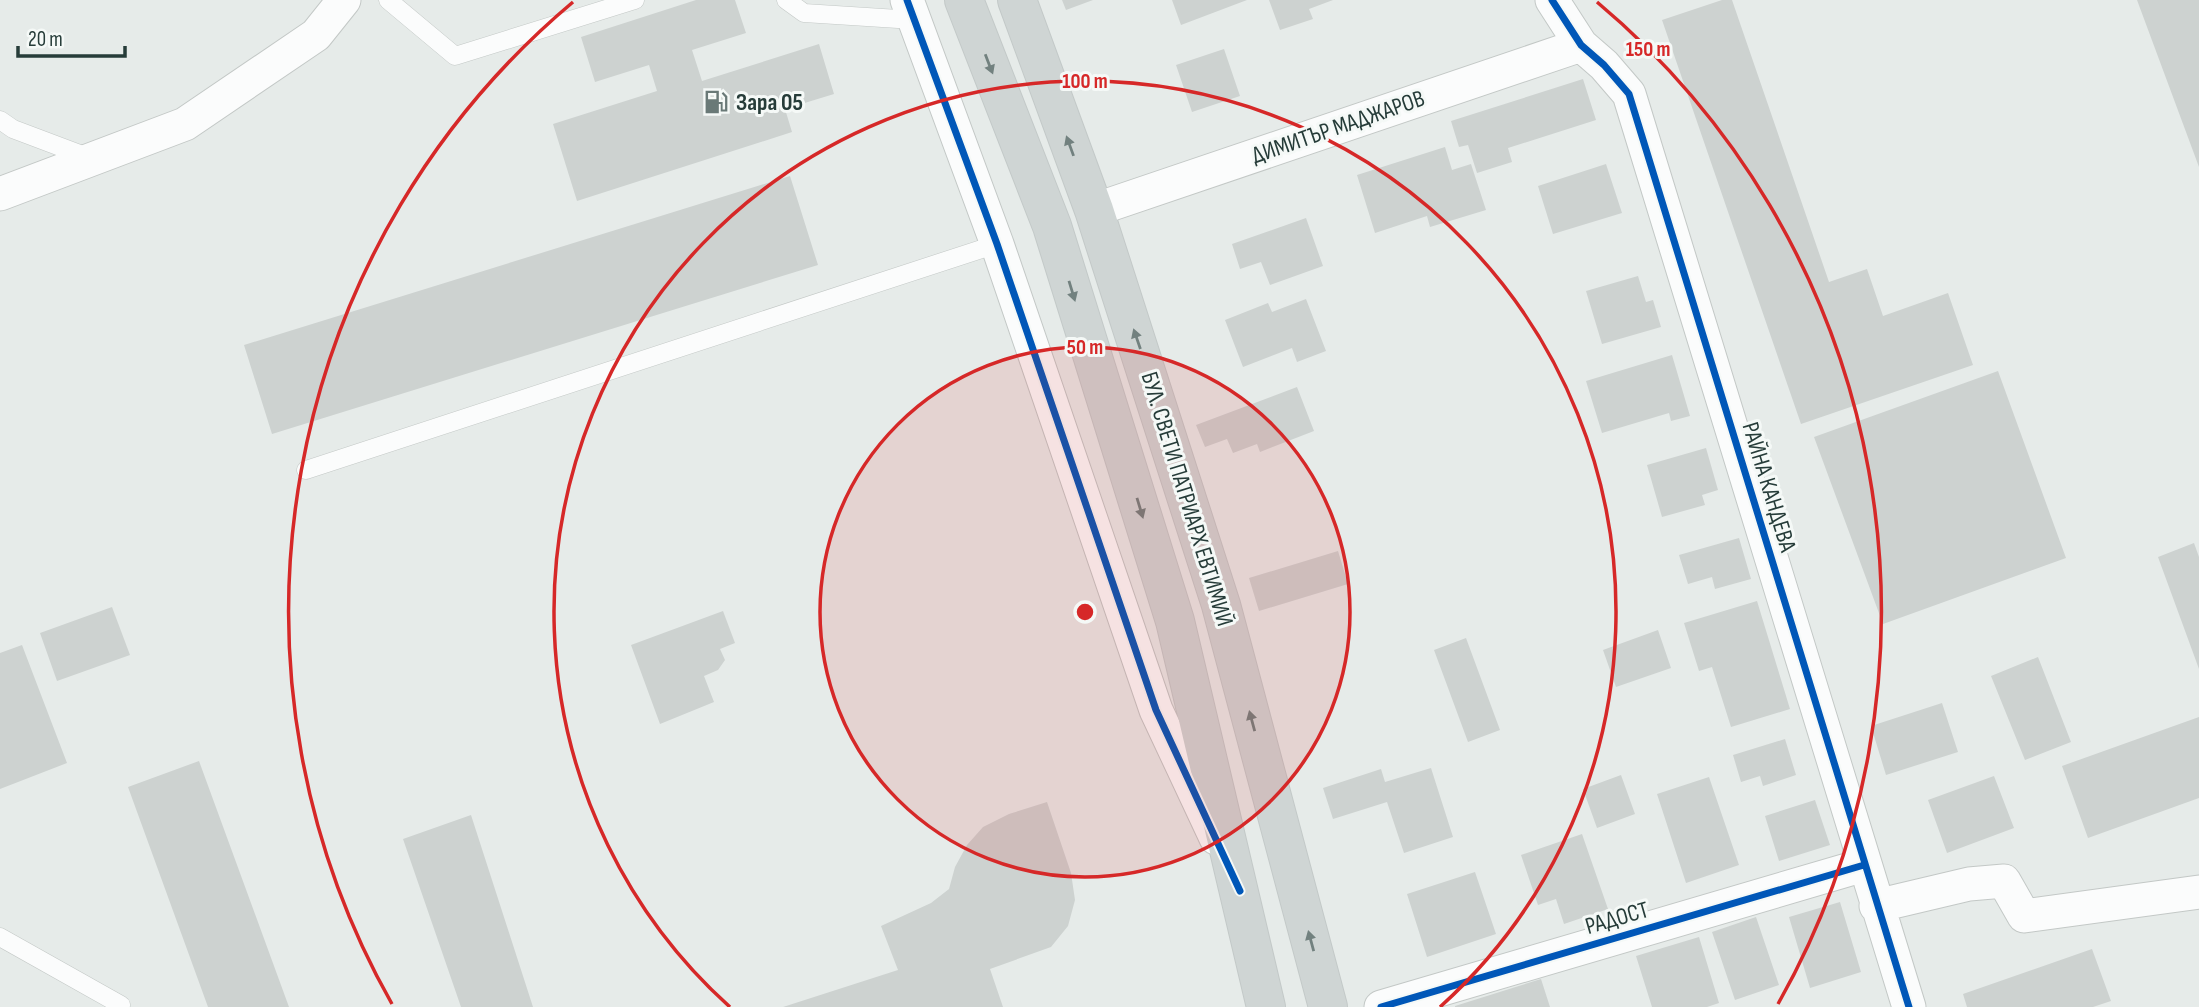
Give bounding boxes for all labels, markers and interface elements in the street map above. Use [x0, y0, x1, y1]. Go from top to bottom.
scale bar [18, 14, 124, 58]
text: 20 m [28, 27, 63, 52]
text: 150 m [1626, 37, 1670, 62]
one-way arrow [983, 53, 994, 74]
text: 100 m [1062, 69, 1108, 94]
street label: ДИМИТЪР МАДЖАРОВ [1248, 84, 1428, 170]
fuel station icon: Зара 05 [702, 88, 730, 116]
place label: Зара 05 [736, 88, 803, 117]
one-way arrow [1065, 136, 1076, 157]
one-way arrow [1067, 280, 1078, 301]
one-way arrow [1131, 329, 1142, 350]
text: 50 m [1067, 335, 1103, 360]
street label: БУЛ. СВЕТИ ПАТРИАРХ ЕВТИМИЙ [1134, 368, 1240, 630]
street label: РАЙНА КАНДЕВА [1736, 419, 1803, 556]
one-way arrow [1135, 498, 1146, 519]
centre of rings [1073, 600, 1097, 624]
one-way arrow [1246, 710, 1257, 732]
street label: РАДОСТ [1582, 895, 1652, 941]
one-way arrow [1305, 930, 1316, 952]

